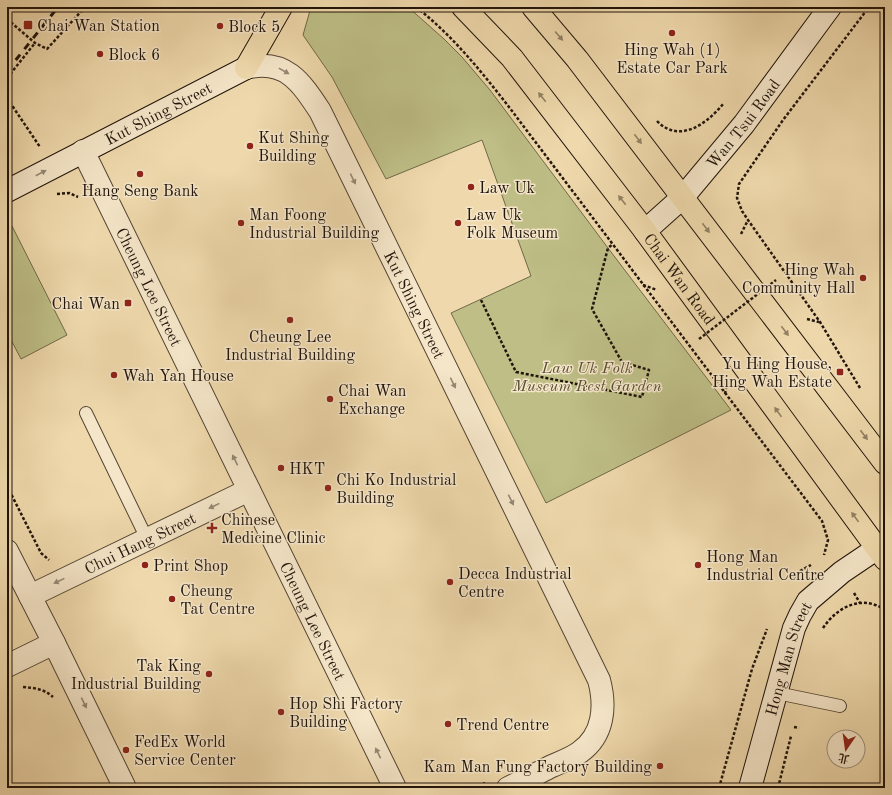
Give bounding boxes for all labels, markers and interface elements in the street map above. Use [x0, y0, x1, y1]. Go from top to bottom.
marker: Chai Wan Station [22, 19, 34, 31]
place label: Chai Wan Station [37, 19, 160, 35]
place label: Block 5 [228, 20, 280, 36]
marker: Block 5 [215, 21, 225, 31]
marker: Hing Wah (1) Estate Car Park [667, 28, 677, 38]
one-way arrow [554, 31, 563, 42]
place label: Hing Wah (1) Estate Car Park [616, 42, 728, 77]
place label: Block 6 [108, 48, 160, 64]
marker: Block 6 [95, 49, 105, 59]
one-way arrow [278, 68, 290, 74]
street label: Wan Tsui Road [705, 77, 784, 172]
street label: Kut Shing Street [103, 81, 216, 149]
one-way arrow [538, 92, 546, 103]
place label: Kut Shing Building [258, 131, 329, 165]
one-way arrow [634, 134, 642, 144]
marker: Kut Shing Building [245, 141, 255, 151]
marker: Hang Seng Bank [135, 169, 145, 179]
one-way arrow [36, 170, 47, 176]
one-way arrow [350, 173, 356, 184]
place label: Law Uk [479, 181, 535, 197]
marker: Law Uk [466, 182, 476, 192]
place label: Hang Seng Bank [81, 184, 199, 200]
one-way arrow [617, 195, 626, 206]
place label: Man Foong Industrial Building [249, 208, 380, 242]
place label: Law Uk Folk Museum [466, 208, 559, 242]
marker: Man Foong Industrial Building [236, 218, 246, 228]
marker: Law Uk Folk Museum [453, 218, 463, 228]
one-way arrow [702, 223, 710, 233]
street label: Cheung Lee Street [112, 226, 183, 350]
street label: Chai Wan Road [640, 231, 717, 328]
street label: Kut Shing Street [380, 249, 446, 362]
place label: Hing Wah Community Hall [742, 263, 855, 297]
marker: Hing Wah Community Hall [858, 273, 868, 283]
place label: Chai Wan [52, 297, 120, 313]
marker: Chai Wan [123, 298, 133, 308]
marker: Cheung Lee Industrial Building [285, 315, 295, 325]
one-way arrow [781, 326, 789, 337]
place label: Cheung Lee Industrial Building [225, 330, 355, 364]
place label: Yu Hing House, Hing Wah Estate [712, 357, 832, 391]
park label: Law Uk Folk Museum Rest Garden [511, 361, 662, 395]
marker: Yu Hing House, Hing Wah Estate [835, 367, 845, 377]
place label: Wah Yan House [122, 369, 234, 385]
marker: Wah Yan House [109, 370, 119, 380]
one-way arrow [450, 377, 456, 389]
place label: Chai Wan Exchange [338, 384, 407, 418]
marker: Chai Wan Exchange [325, 394, 335, 404]
one-way arrow [774, 406, 782, 417]
one-way arrow [859, 429, 868, 440]
one-way arrow [232, 454, 238, 466]
place label: HKT [289, 462, 325, 478]
marker: HKT [276, 463, 286, 473]
place label: Chi Ko Industrial Building [336, 473, 456, 507]
marker: Chi Ko Industrial Building [323, 483, 333, 493]
one-way arrow [507, 494, 514, 506]
one-way arrow [209, 503, 220, 510]
street label: Chui Hang Street [82, 511, 199, 578]
one-way arrow [850, 511, 859, 522]
place label: Chinese Medicine Clinic [221, 513, 326, 547]
marker: Chinese Medicine Clinic [206, 522, 218, 534]
place label: Hong Man Industrial Centre [706, 550, 824, 584]
place label: Print Shop [153, 559, 228, 575]
marker: Print Shop [140, 560, 150, 570]
street label: Cheung Lee Street [276, 560, 347, 684]
marker: Hong Man Industrial Centre [693, 560, 703, 570]
place label: Decca Industrial Centre [458, 567, 572, 601]
marker: Decca Industrial Centre [445, 577, 455, 587]
one-way arrow [54, 578, 65, 584]
place label: Cheung Tat Centre [180, 584, 255, 618]
marker: Cheung Tat Centre [167, 594, 177, 604]
street label: Hong Man Street [764, 599, 816, 718]
place label: Tak King Industrial Building [71, 659, 201, 693]
marker: Tak King Industrial Building [204, 669, 214, 679]
place label: Hop Shi Factory Building [289, 697, 404, 731]
one-way arrow [81, 698, 87, 709]
marker: Hop Shi Factory Building [276, 707, 286, 717]
place label: Trend Centre [456, 718, 549, 734]
marker: Trend Centre [443, 719, 453, 729]
north arrow [826, 729, 866, 769]
place label: FedEx World Service Center [134, 735, 236, 769]
marker: FedEx World Service Center [121, 745, 131, 755]
one-way arrow [375, 747, 381, 759]
text: 北 [837, 751, 851, 766]
place label: Kam Man Fung Factory Building [423, 760, 652, 776]
marker: Kam Man Fung Factory Building [655, 761, 665, 771]

